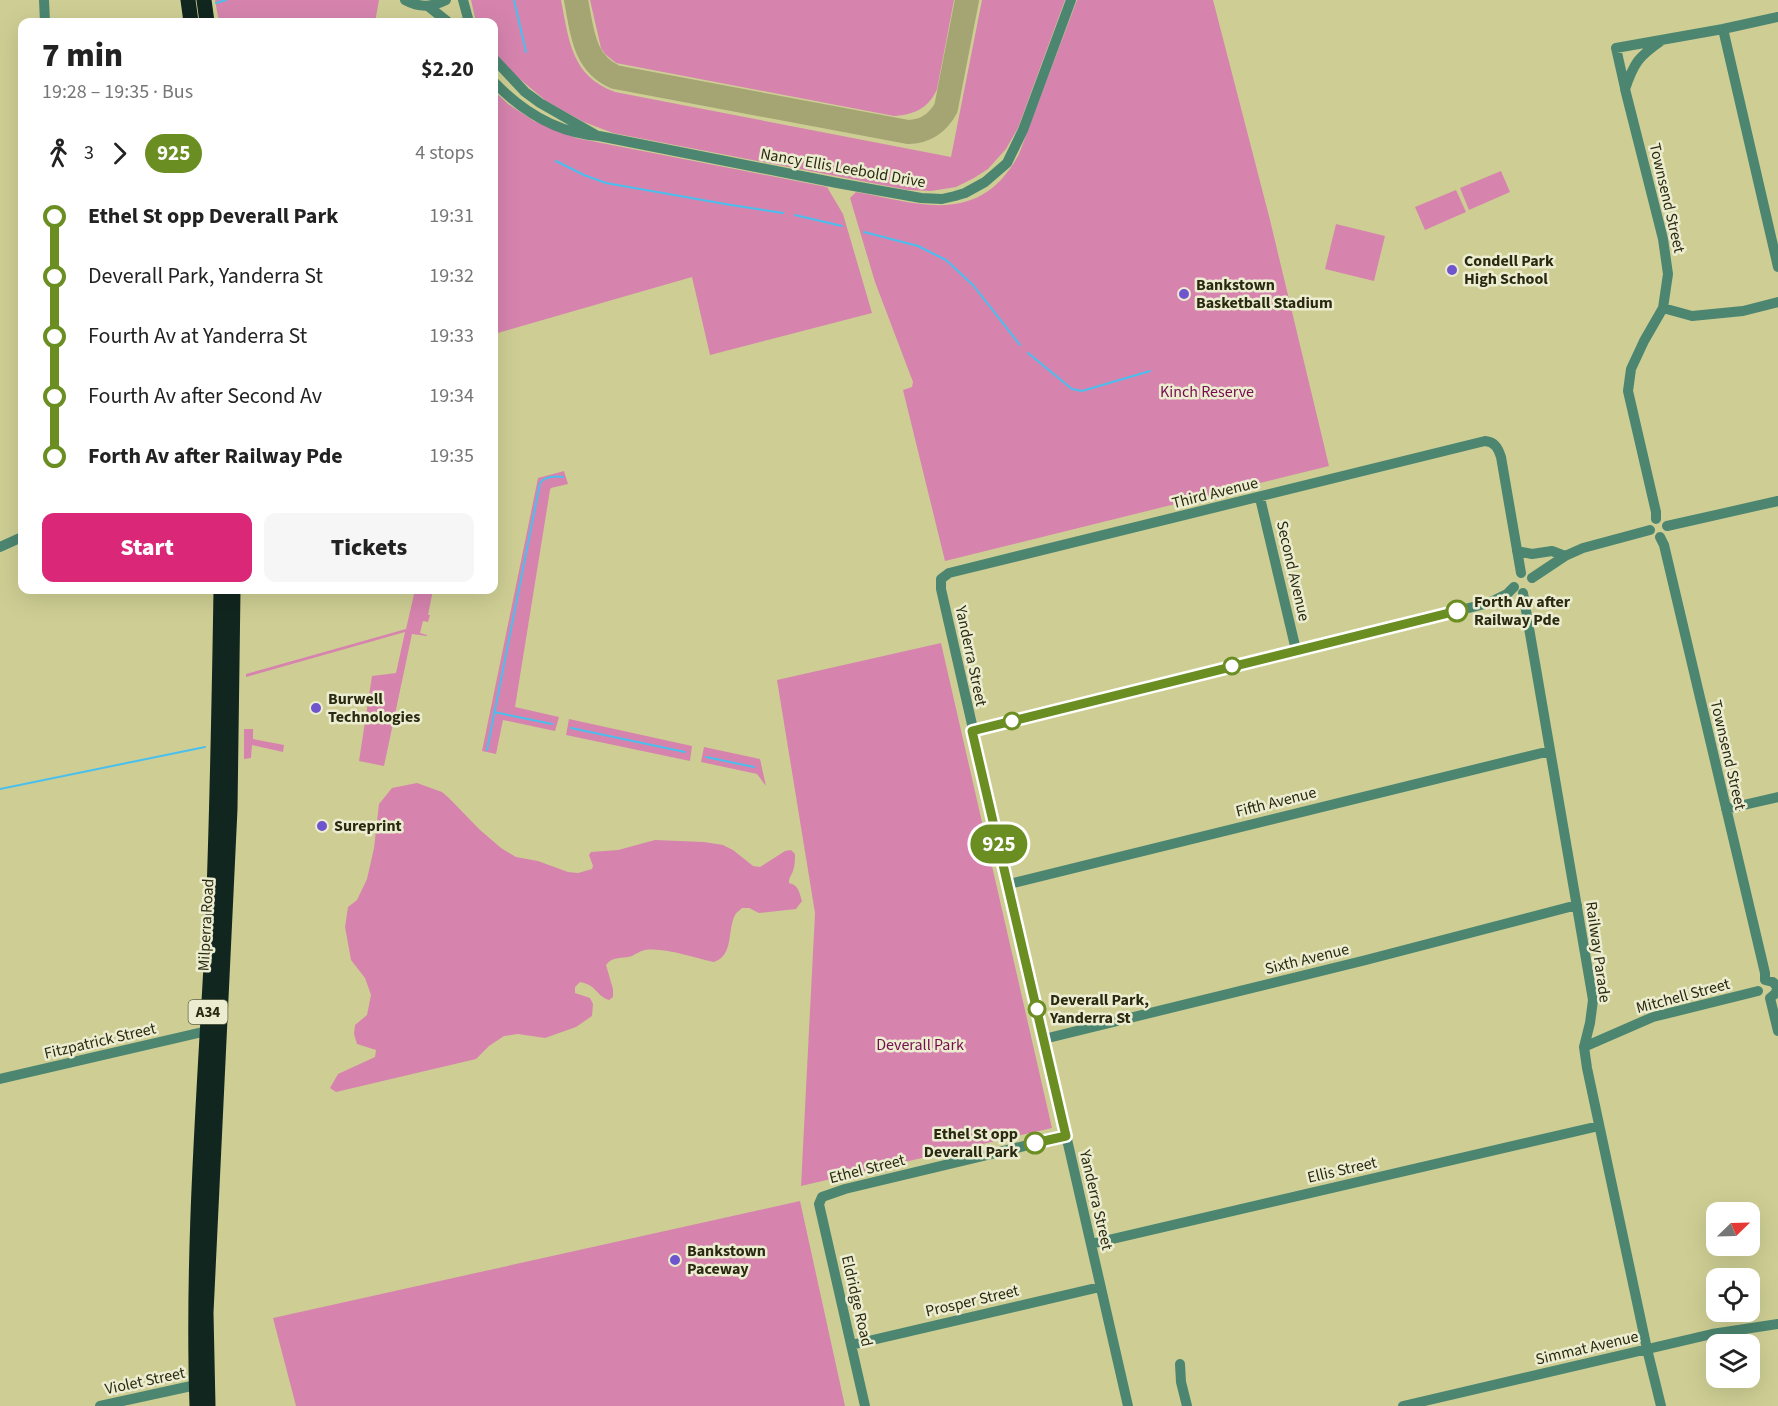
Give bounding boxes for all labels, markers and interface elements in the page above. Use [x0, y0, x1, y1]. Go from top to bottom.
text: 7 min [42, 32, 123, 79]
text: $2.20 [421, 53, 474, 85]
text: 19:28 – 19:35 · Bus [42, 78, 193, 106]
icon: walk [42, 137, 75, 170]
icon: forward [103, 137, 136, 170]
text: 925 [157, 138, 190, 168]
text: 3 [84, 139, 94, 167]
text: 4 stops [415, 139, 474, 167]
street label: Townsend Street [1644, 141, 1690, 256]
street label: Nancy Ellis Leebold Drive [759, 143, 927, 193]
text: Ethel St opp Deverall Park [88, 200, 338, 232]
text: 19:31 [429, 202, 474, 230]
place label: Condell Park High School [1464, 250, 1554, 290]
text: Deverall Park, Yanderra St [88, 260, 323, 292]
text: 19:32 [429, 262, 474, 290]
marker: Condell Park High School [1445, 263, 1459, 277]
place label: Bankstown Basketball Stadium [1196, 274, 1333, 314]
marker: Bankstown Basketball Stadium [1177, 287, 1191, 301]
text: Fourth Av at Yanderra St [88, 320, 307, 352]
text: 19:33 [429, 322, 474, 350]
text: Fourth Av after Second Av [88, 380, 322, 412]
park label: Kinch Reserve [1160, 381, 1254, 403]
text: 19:34 [429, 382, 474, 410]
text: Forth Av after Railway Pde [88, 440, 343, 472]
text: 19:35 [429, 442, 474, 470]
street label: Third Avenue [1170, 472, 1260, 514]
button: Start [42, 513, 252, 582]
button: Tickets [264, 513, 474, 582]
street label: Second Avenue [1271, 519, 1315, 623]
place label: Forth Av after Railway Pde [1474, 591, 1571, 631]
marker: Forth Av after Railway Pde [1446, 600, 1468, 622]
street label: Yanderra Street [949, 603, 993, 709]
unlabelled marker [1223, 657, 1241, 675]
place label: Burwell Technologies [328, 688, 420, 728]
street label: Townsend Street [1705, 698, 1751, 813]
marker: Burwell Technologies [309, 701, 323, 715]
unlabelled marker [1003, 712, 1021, 730]
street label: Fifth Avenue [1233, 781, 1319, 823]
place label: Sureprint [334, 815, 402, 837]
marker: Sureprint [315, 819, 329, 833]
line badge: 925 [964, 824, 1034, 864]
text: 925 [982, 829, 1016, 859]
street label: Milperra Road [193, 878, 219, 972]
street label: Railway Parade [1580, 900, 1616, 1004]
street label: Sixth Avenue [1263, 938, 1351, 980]
street label: Mitchell Street [1634, 973, 1733, 1019]
place label: Deverall Park, Yanderra St [1049, 989, 1149, 1029]
road number: A34 [188, 1000, 228, 1024]
marker: Deverall Park, Yanderra St [1028, 1000, 1046, 1018]
street label: Fitzpatrick Street [42, 1017, 159, 1065]
park label: Deverall Park [876, 1034, 964, 1056]
place label: Ethel St opp Deverall Park [924, 1123, 1018, 1163]
marker: Ethel St opp Deverall Park [1024, 1132, 1046, 1154]
street label: Yanderra Street [1074, 1147, 1118, 1253]
street label: Ethel Street [827, 1149, 908, 1189]
street label: Ellis Street [1305, 1151, 1379, 1189]
north arrow [1706, 1202, 1760, 1256]
map controls [1706, 1202, 1760, 1388]
place label: Bankstown Paceway [687, 1240, 766, 1280]
marker: Bankstown Paceway [668, 1253, 682, 1267]
street label: Eldridge Road [836, 1253, 878, 1349]
button: locate [1706, 1268, 1760, 1322]
street label: Prosper Street [923, 1279, 1022, 1322]
street label: Simmat Avenue [1533, 1325, 1641, 1371]
button: layers [1706, 1334, 1760, 1388]
street label: Violet Street [103, 1362, 188, 1400]

